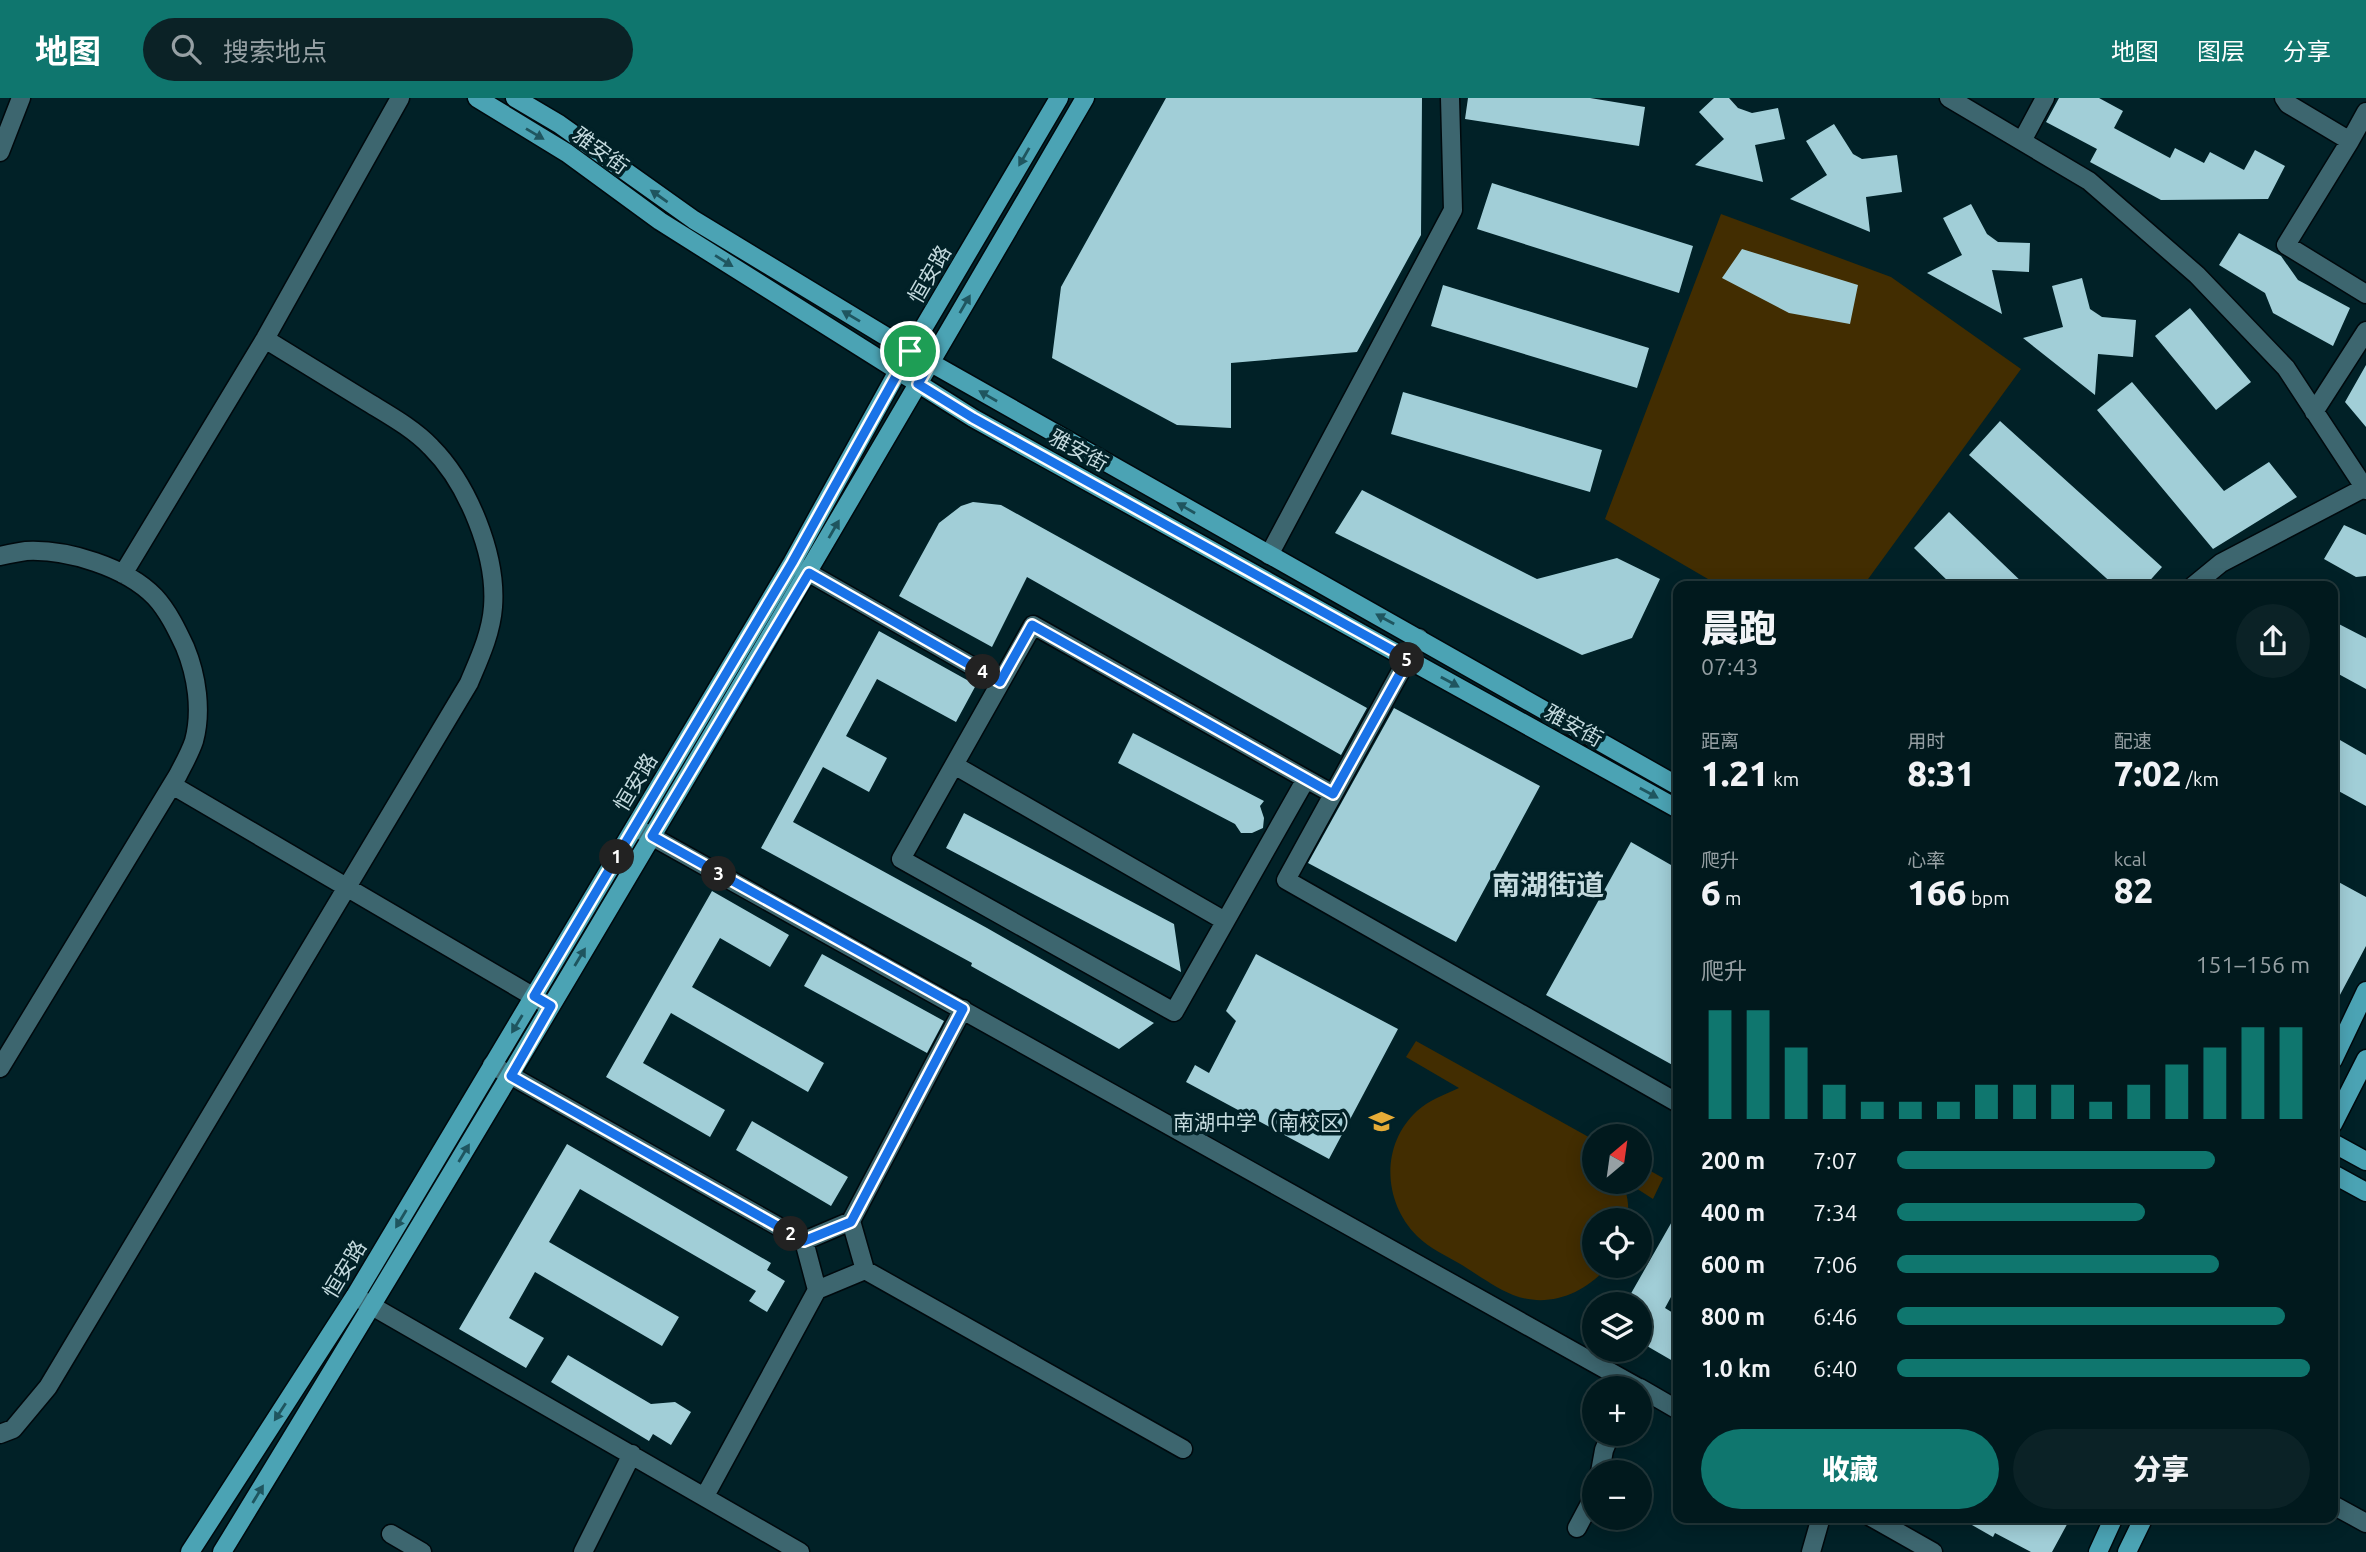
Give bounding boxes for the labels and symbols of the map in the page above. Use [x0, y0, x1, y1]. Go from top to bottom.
street label: 雅安街 [568, 122, 634, 178]
one-way arrow [526, 127, 545, 140]
one-way arrow [1018, 147, 1030, 166]
one-way arrow [650, 189, 668, 203]
street label: 恒安路 [903, 241, 955, 307]
one-way arrow [714, 255, 733, 268]
one-way arrow [959, 295, 971, 314]
one-way arrow [842, 310, 861, 322]
pin [880, 321, 940, 381]
one-way arrow [978, 390, 998, 402]
street label: 雅安街 [1046, 424, 1112, 476]
one-way arrow [1176, 502, 1196, 514]
one-way arrow [828, 520, 840, 539]
one-way arrow [1375, 613, 1394, 625]
pin: 5 [1390, 642, 1424, 678]
pin: 4 [965, 654, 1000, 690]
one-way arrow [1440, 676, 1460, 688]
street label: 雅安街 [1541, 699, 1607, 751]
street label: 恒安路 [608, 749, 662, 815]
one-way arrow [1639, 787, 1659, 798]
pin: 1 [600, 840, 634, 874]
pin: 3 [702, 856, 736, 892]
district label: 南湖街道 [1492, 869, 1604, 900]
one-way arrow [574, 947, 587, 966]
one-way arrow [511, 1014, 523, 1033]
school or university icon: 南湖中学（南校区） [1368, 1108, 1396, 1136]
place label: 南湖中学（南校区） [1173, 1110, 1362, 1134]
north arrow [1582, 1124, 1652, 1194]
one-way arrow [458, 1143, 471, 1162]
one-way arrow [394, 1210, 407, 1229]
pin: 2 [774, 1216, 808, 1252]
street label: 恒安路 [317, 1236, 371, 1302]
one-way arrow [274, 1402, 287, 1422]
one-way arrow [251, 1484, 264, 1503]

